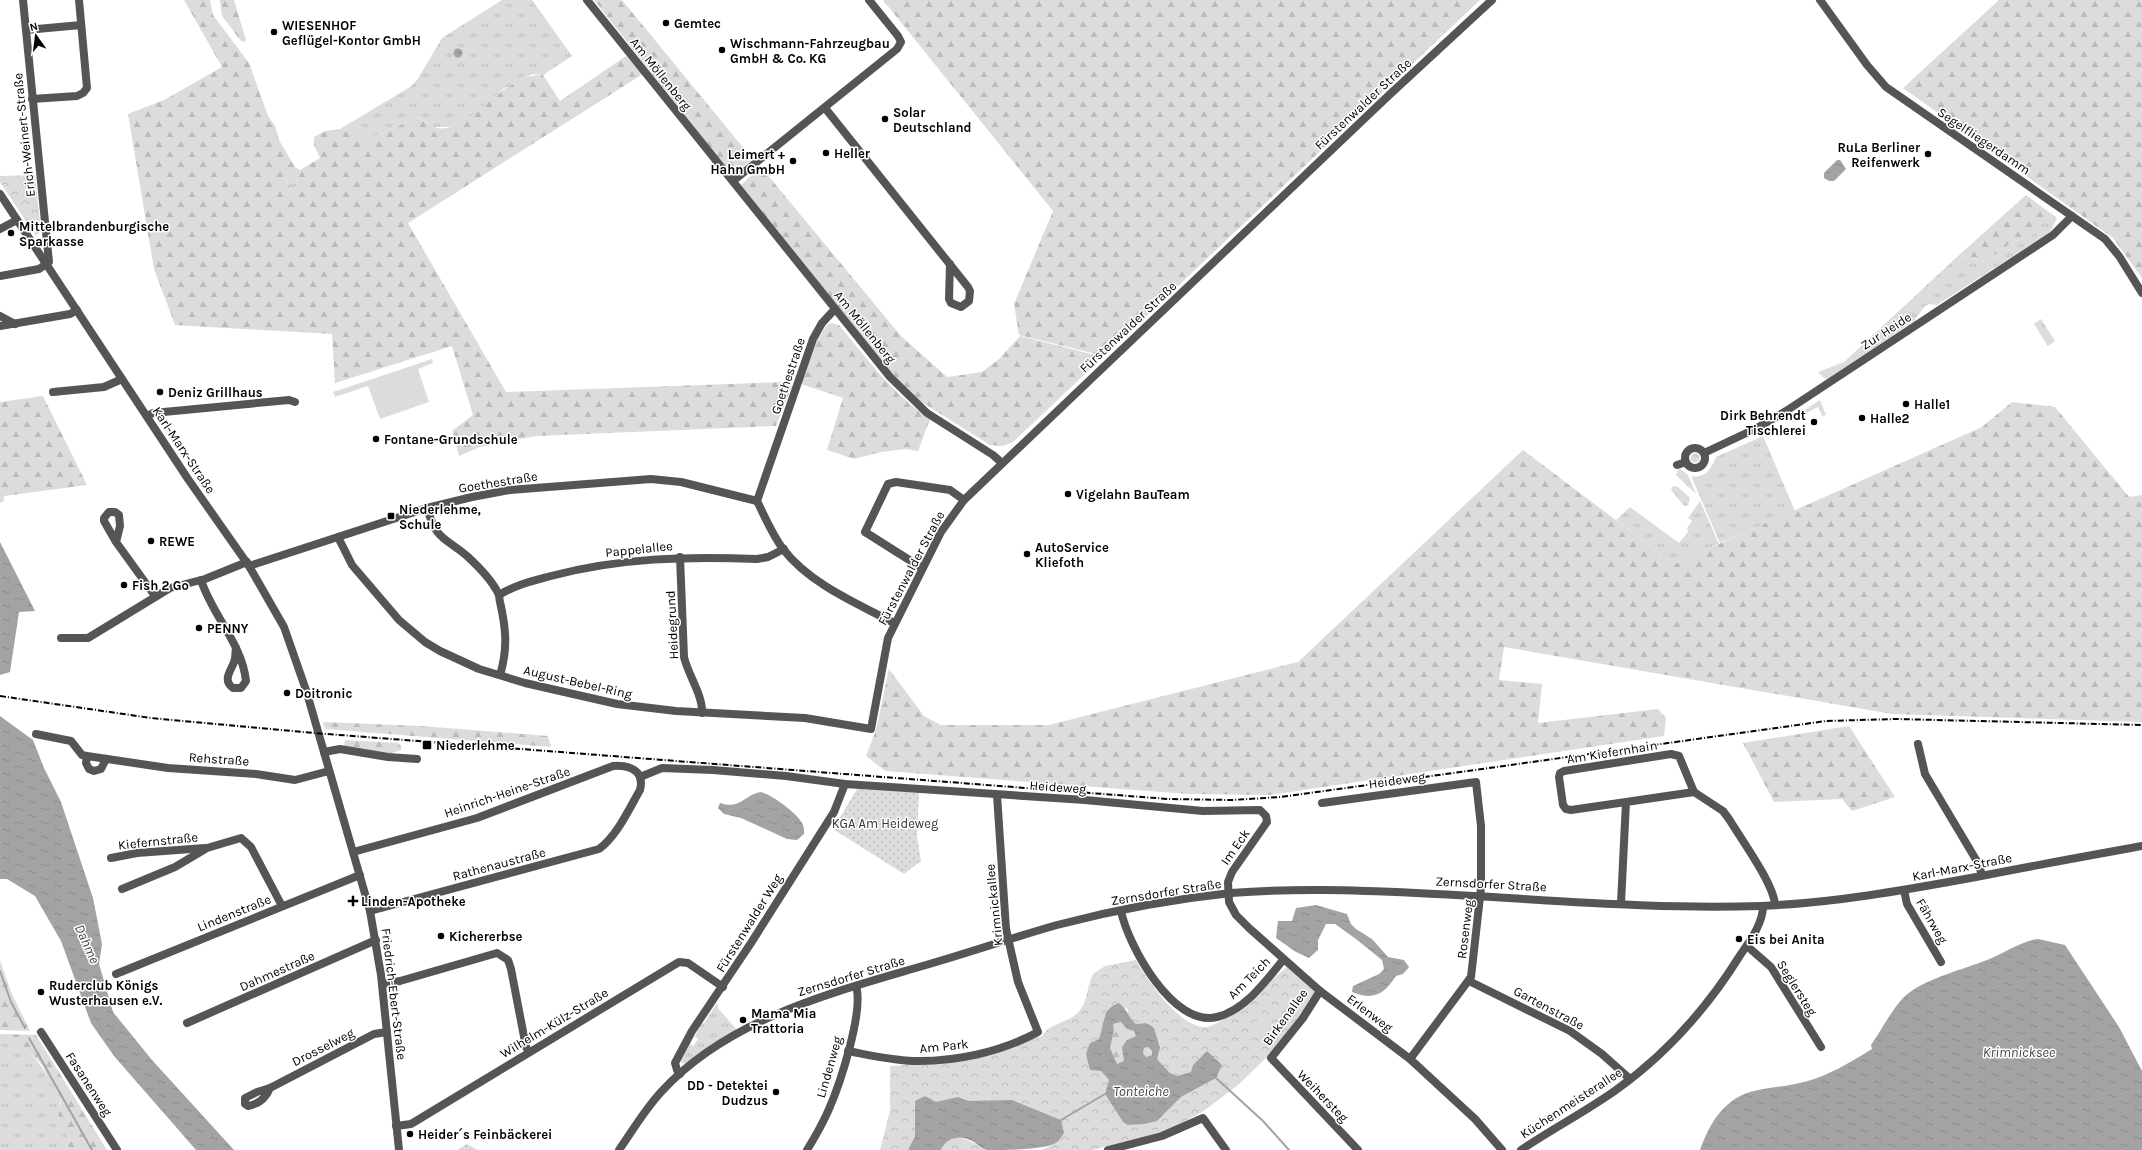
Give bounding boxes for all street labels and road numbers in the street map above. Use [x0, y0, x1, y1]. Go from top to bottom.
street label: Am Möllenberg [627, 35, 695, 114]
street label: Fürstenwalder Straße [1311, 55, 1415, 153]
street label: Erich-Weinert-Straße [10, 72, 38, 198]
street label: Segelfliegerdamm [1935, 104, 2033, 178]
street label: Fürstenwalder Straße [1076, 278, 1180, 376]
street label: Am Möllenberg [831, 288, 899, 367]
street label: Zur Heide [1858, 309, 1914, 353]
street label: Goethestraße [768, 336, 808, 416]
street label: Karl-Marx-Straße [149, 404, 219, 496]
street label: Goethestraße [457, 468, 539, 496]
street label: Fürstenwalder Straße [875, 508, 948, 628]
street label: Pappelallee [605, 538, 674, 560]
street label: Heidegrund [663, 590, 681, 660]
street label: August-Bebel-Ring [522, 662, 634, 702]
street label: Am Kiefernhain [1566, 737, 1658, 767]
street label: Rehstraße [188, 749, 250, 769]
street label: Heinrich-Heine-Straße [442, 763, 572, 821]
street label: Heideweg [1368, 769, 1427, 791]
street label: Heideweg [1029, 778, 1088, 797]
street label: Im Eck [1217, 826, 1253, 868]
street label: Kiefernstraße [117, 829, 199, 853]
street label: Rathenaustraße [451, 844, 547, 884]
street label: Karl-Marx-Straße [1911, 850, 2013, 884]
street label: Krimnickallee [982, 863, 1006, 947]
street label: Fürstenwalder Weg [713, 871, 786, 975]
street label: Zernsdorfer Straße [1435, 874, 1547, 894]
street label: Zernsdorfer Straße [1110, 876, 1223, 908]
street label: Lindenstraße [195, 891, 273, 935]
street label: Fährweg [1913, 896, 1951, 947]
street label: Rosenweg [1454, 898, 1476, 960]
street label: Friedrich-Ebert-Straße [378, 927, 410, 1061]
street label: Dahmestraße [237, 948, 317, 994]
street label: Zernsdorfer Straße [796, 952, 907, 999]
street label: Am Teich [1225, 954, 1273, 1002]
street label: Seglersteg [1774, 957, 1820, 1019]
street label: Gartenstraße [1511, 983, 1587, 1033]
street label: Wilhelm-Külz-Straße [497, 985, 611, 1061]
street label: Birkenallee [1259, 986, 1311, 1048]
street label: Erlenweg [1344, 991, 1396, 1036]
street label: Drosselweg [289, 1025, 357, 1069]
street label: Lindenweg [813, 1034, 845, 1100]
street label: Am Park [919, 1036, 969, 1056]
street label: Fasanenweg [63, 1049, 116, 1119]
street label: Küchenmeisterallee [1517, 1064, 1625, 1142]
street label: Weihersteg [1294, 1067, 1352, 1126]

